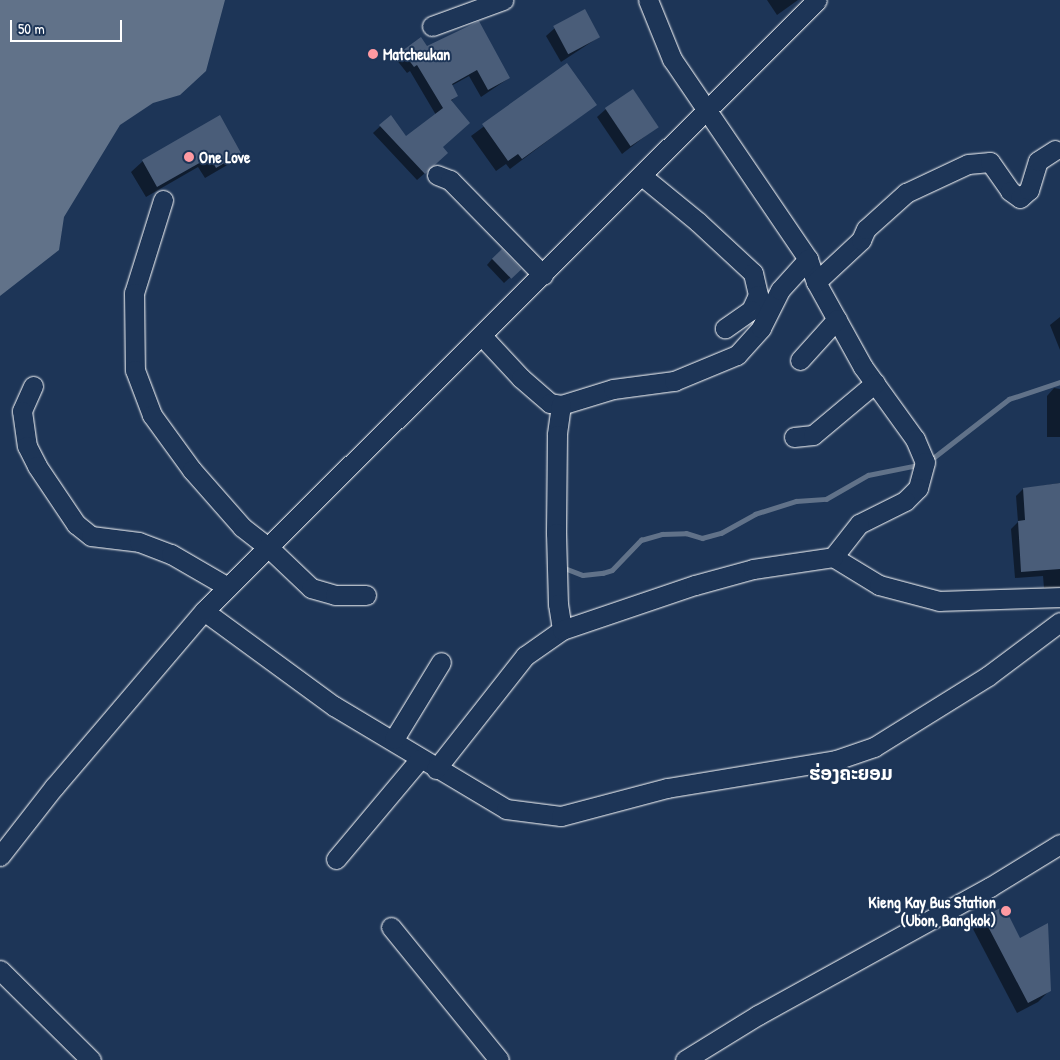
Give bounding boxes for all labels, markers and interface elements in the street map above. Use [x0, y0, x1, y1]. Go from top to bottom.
scale bar [12, 10, 125, 42]
text: 50 m [18, 18, 45, 39]
place label: Matcheukan [383, 44, 450, 64]
marker: Matcheukan [367, 48, 379, 60]
place label: One Love [199, 147, 250, 167]
marker: One Love [183, 151, 195, 163]
district label: ຮ່ອງຄະຍອມ [809, 763, 893, 785]
place label: Kieng Kay Bus Station (Ubon, Bangkok) [868, 892, 996, 930]
marker: Kieng Kay Bus Station (Ubon, Bangkok) [1000, 905, 1012, 917]

